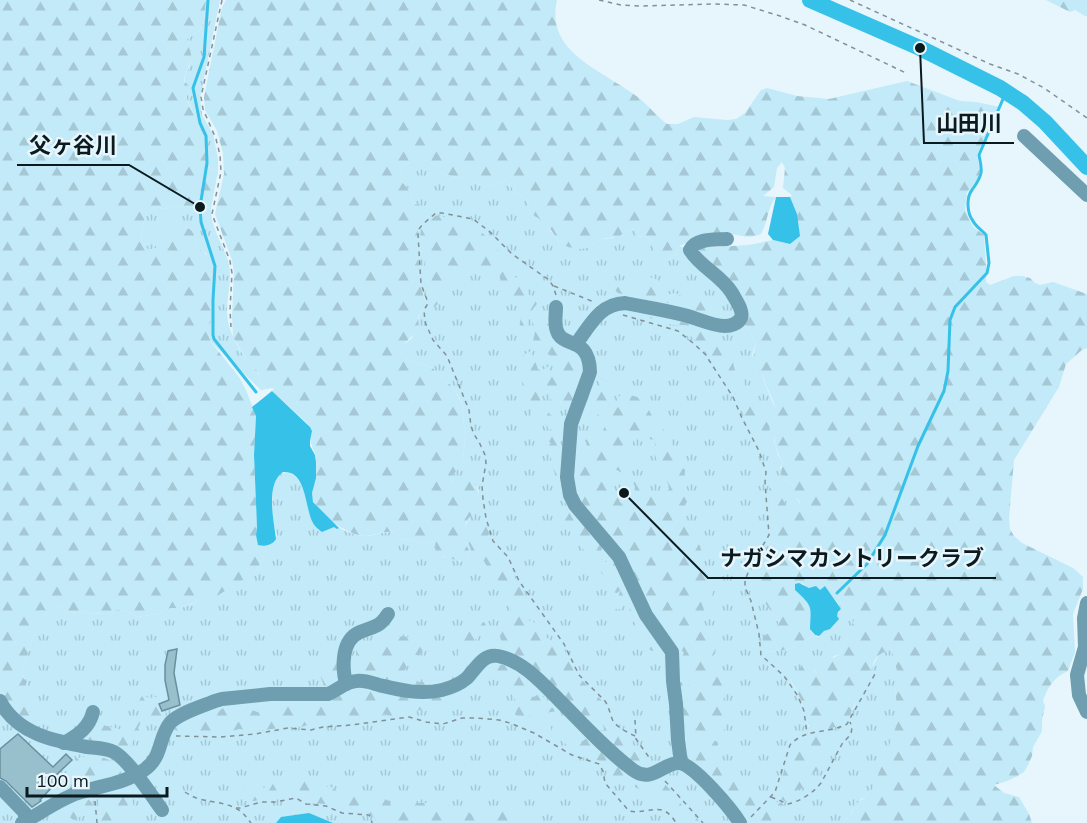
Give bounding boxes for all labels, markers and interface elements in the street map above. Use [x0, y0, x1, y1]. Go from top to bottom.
callout: 山田川 [924, 103, 1014, 143]
text: 山田川 [936, 109, 1002, 137]
callout: 父ヶ谷川 [17, 125, 129, 165]
text: 父ヶ谷川 [29, 131, 117, 159]
callout: ナガシマカントリークラブ [708, 538, 996, 578]
text: ナガシマカントリークラブ [720, 544, 984, 572]
scale bar [27, 760, 166, 798]
text: 100 m [36, 769, 89, 792]

